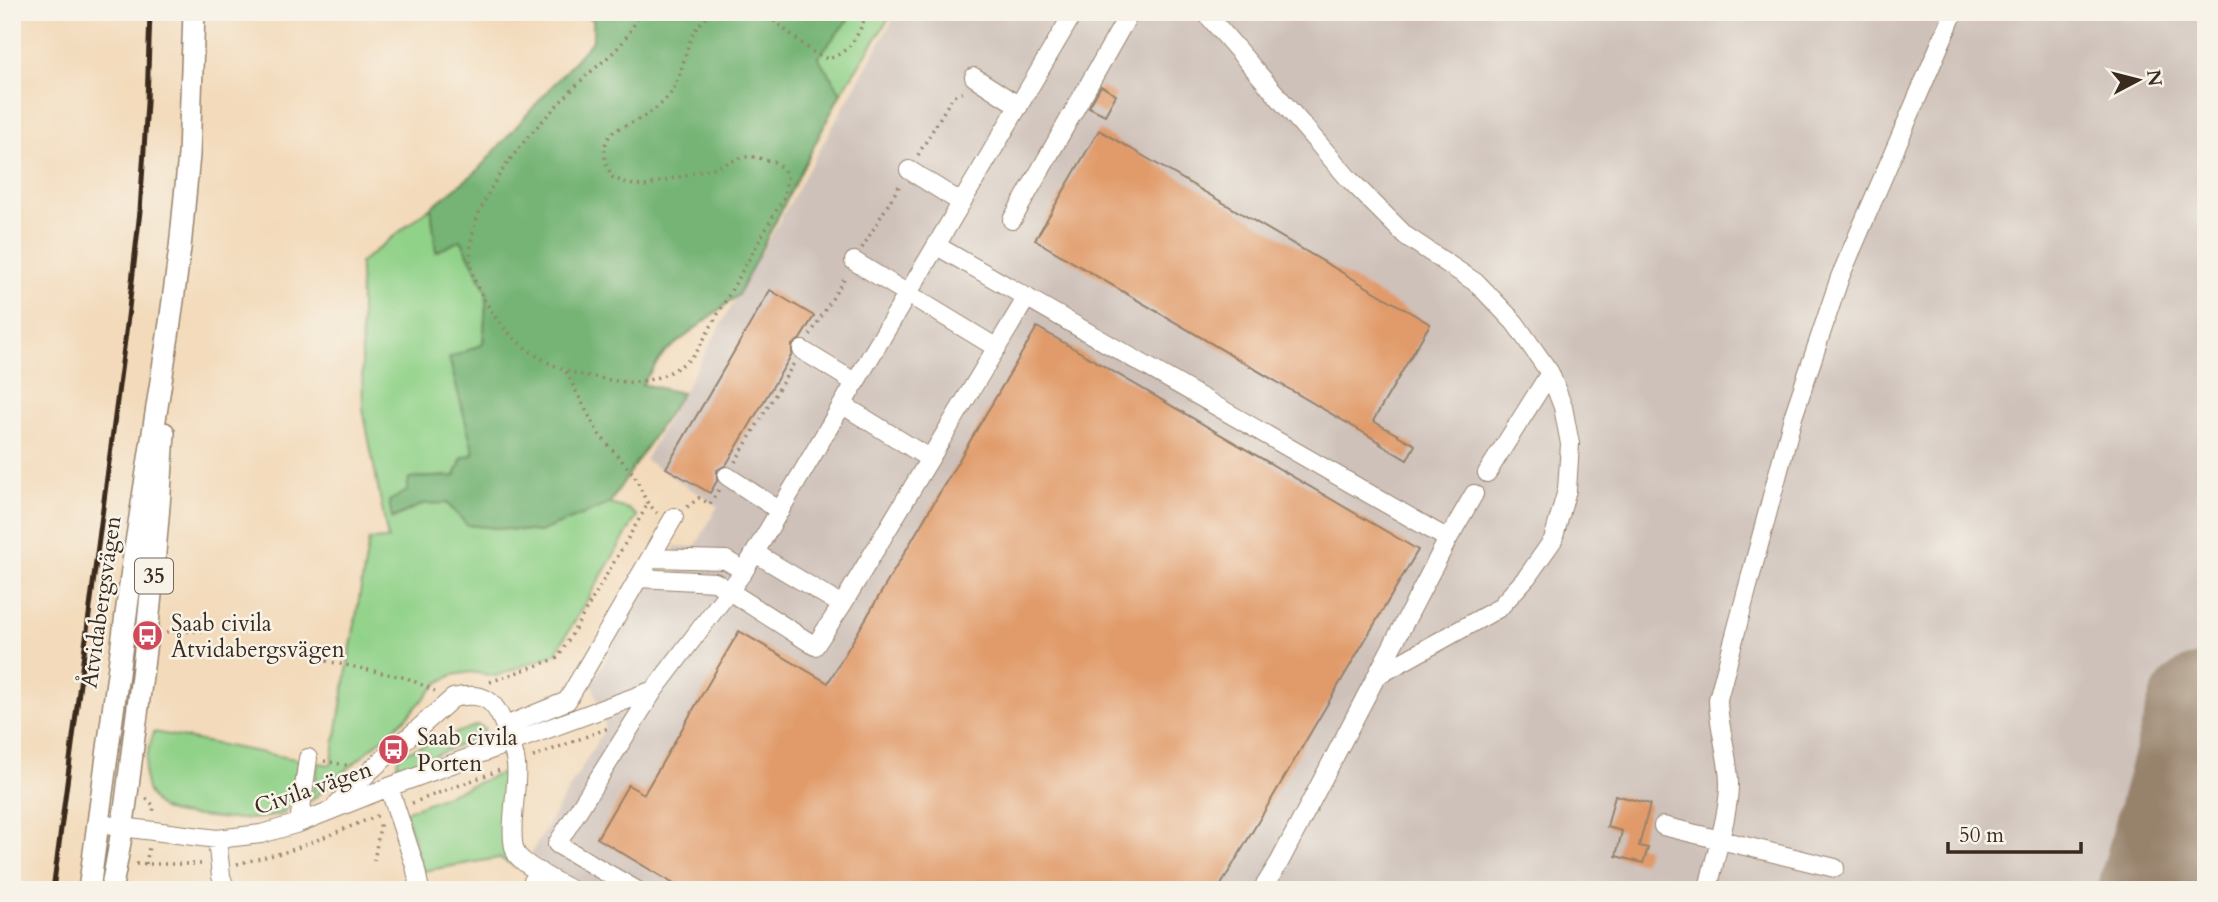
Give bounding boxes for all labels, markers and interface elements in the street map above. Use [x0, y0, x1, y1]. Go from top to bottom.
north arrow [2102, 46, 2172, 116]
text: N [2140, 68, 2168, 88]
street label: Åtvidabergsvägen [73, 514, 128, 690]
road number: 35 [135, 558, 173, 594]
place label: Saab civila Åtvidabergsvägen [171, 608, 345, 665]
bus stop icon: Saab civila Åtvidabergsvägen [131, 619, 165, 653]
place label: Saab civila Porten [417, 722, 518, 779]
bus stop icon: Saab civila Porten [377, 733, 411, 767]
street label: Civila vägen [250, 753, 376, 823]
scale bar [1948, 811, 2082, 855]
text: 50 m [1959, 821, 2004, 850]

